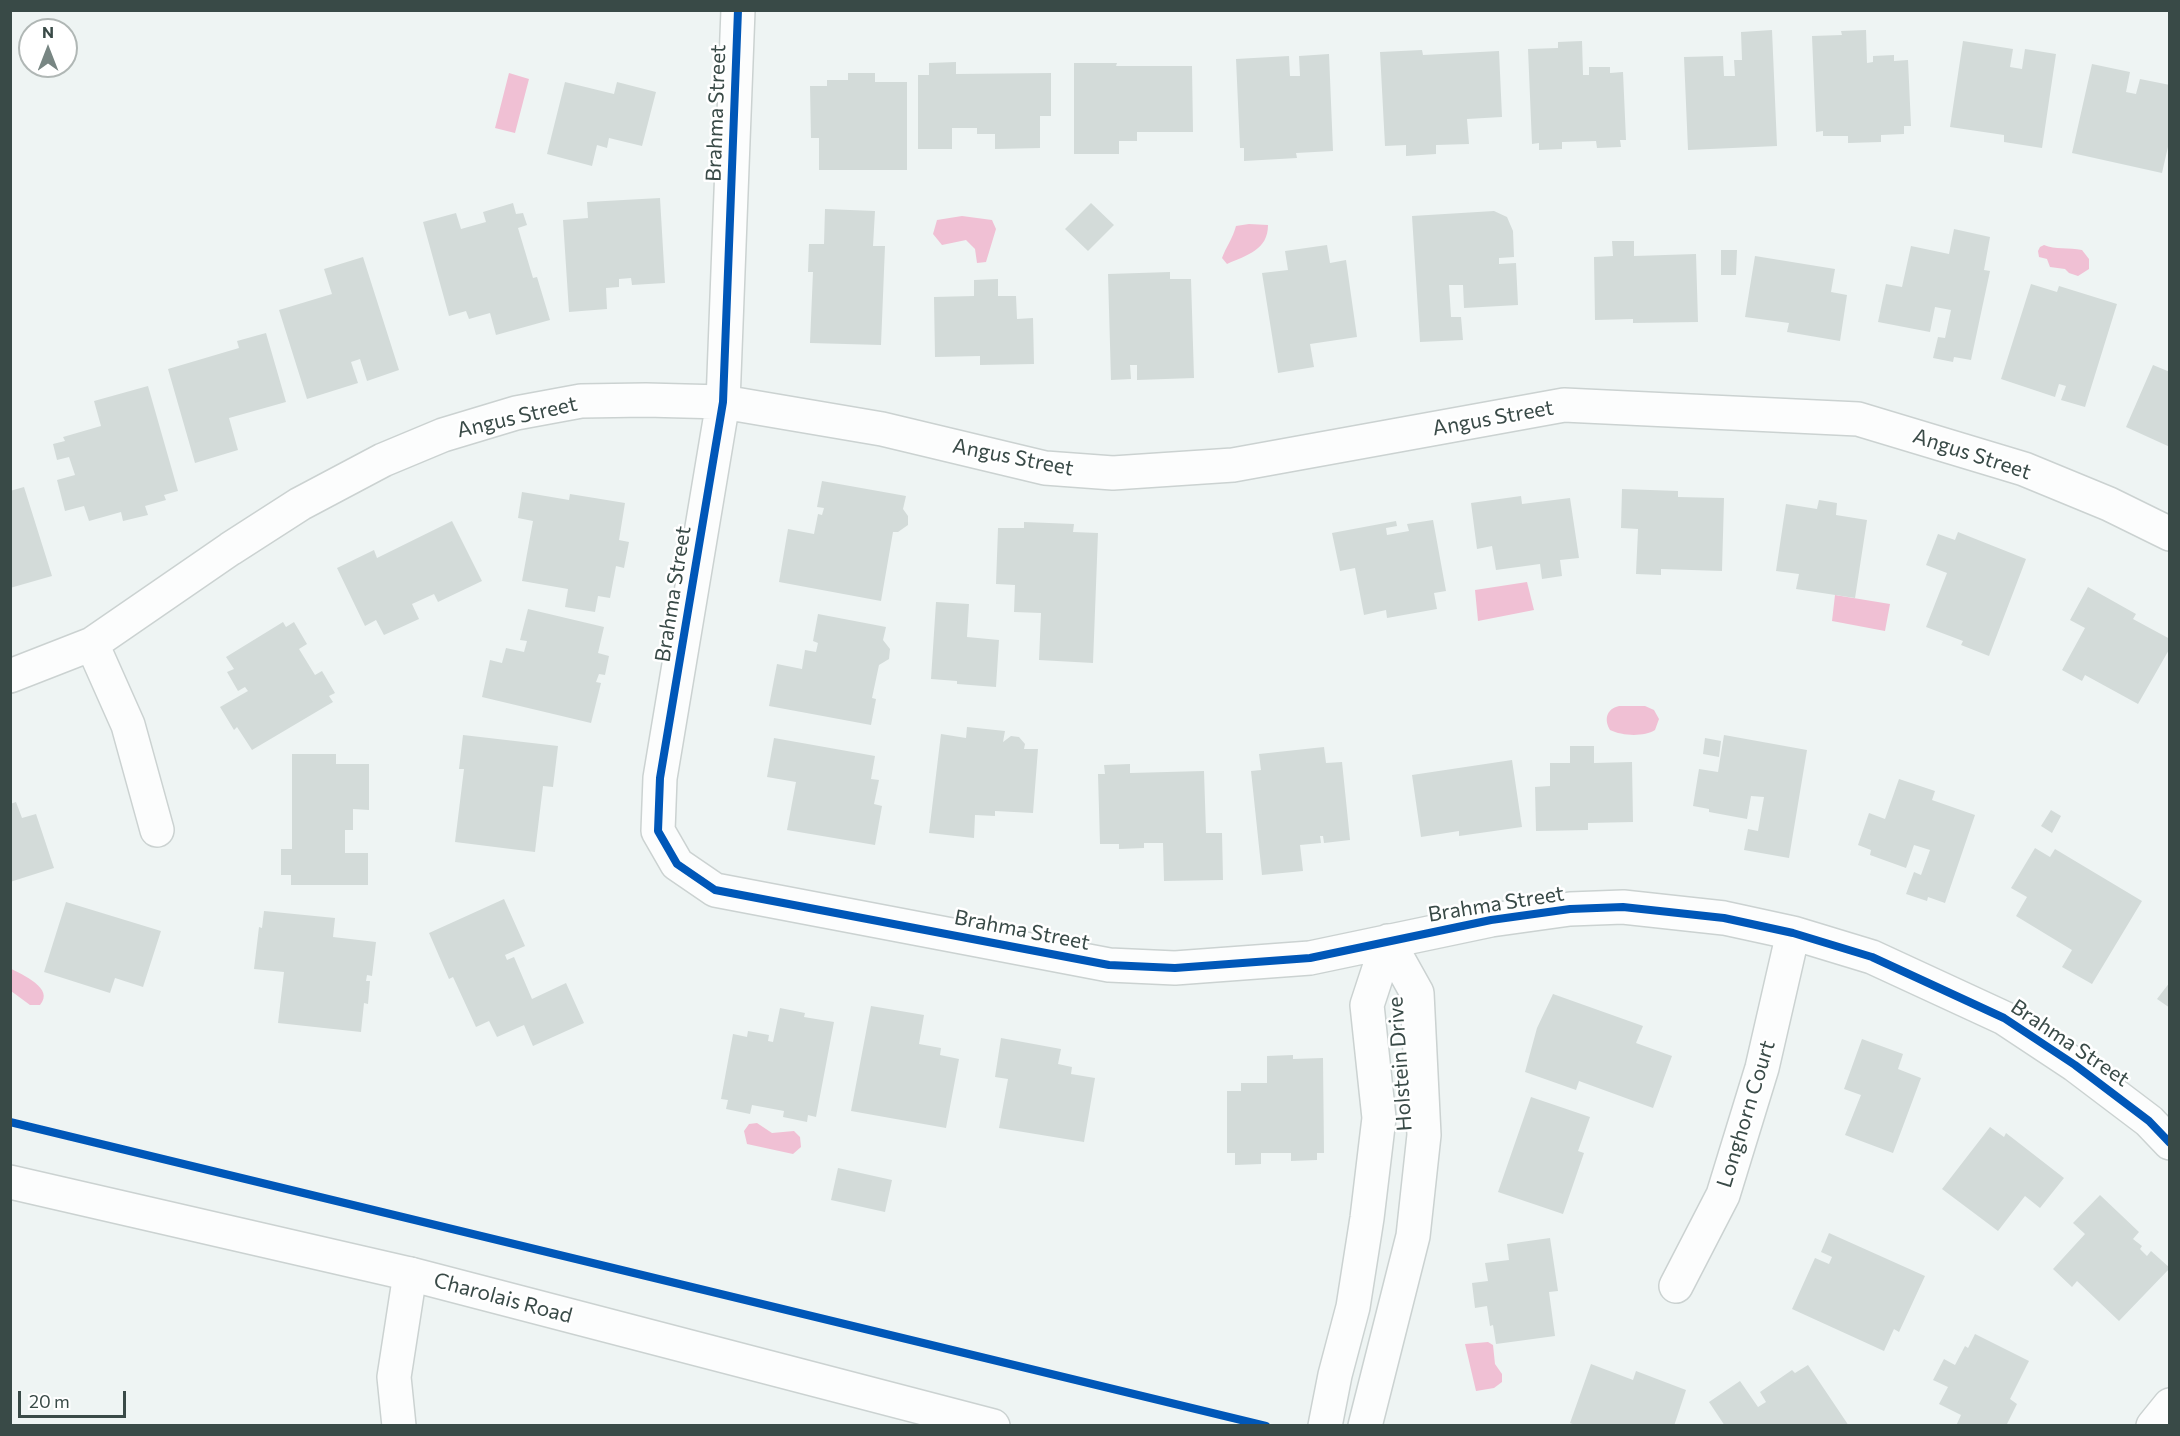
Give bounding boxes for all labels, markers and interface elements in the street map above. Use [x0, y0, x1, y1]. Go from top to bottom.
north arrow [18, 18, 78, 78]
text: N [42, 22, 54, 41]
street label: Brahma Street [701, 44, 731, 182]
street label: Angus Street [454, 391, 580, 443]
street label: Angus Street [1430, 395, 1556, 441]
street label: Angus Street [1910, 423, 2034, 485]
street label: Angus Street [950, 433, 1076, 481]
street label: Brahma Street [650, 524, 696, 664]
street label: Brahma Street [1426, 881, 1566, 927]
street label: Brahma Street [952, 905, 1092, 955]
street label: Brahma Street [2006, 994, 2134, 1092]
street label: Holstein Drive [1383, 996, 1417, 1132]
street label: Longhorn Court [1712, 1037, 1780, 1191]
street label: Charolais Road [431, 1267, 575, 1329]
scale bar [21, 1379, 129, 1417]
text: 20 m [29, 1390, 70, 1412]

